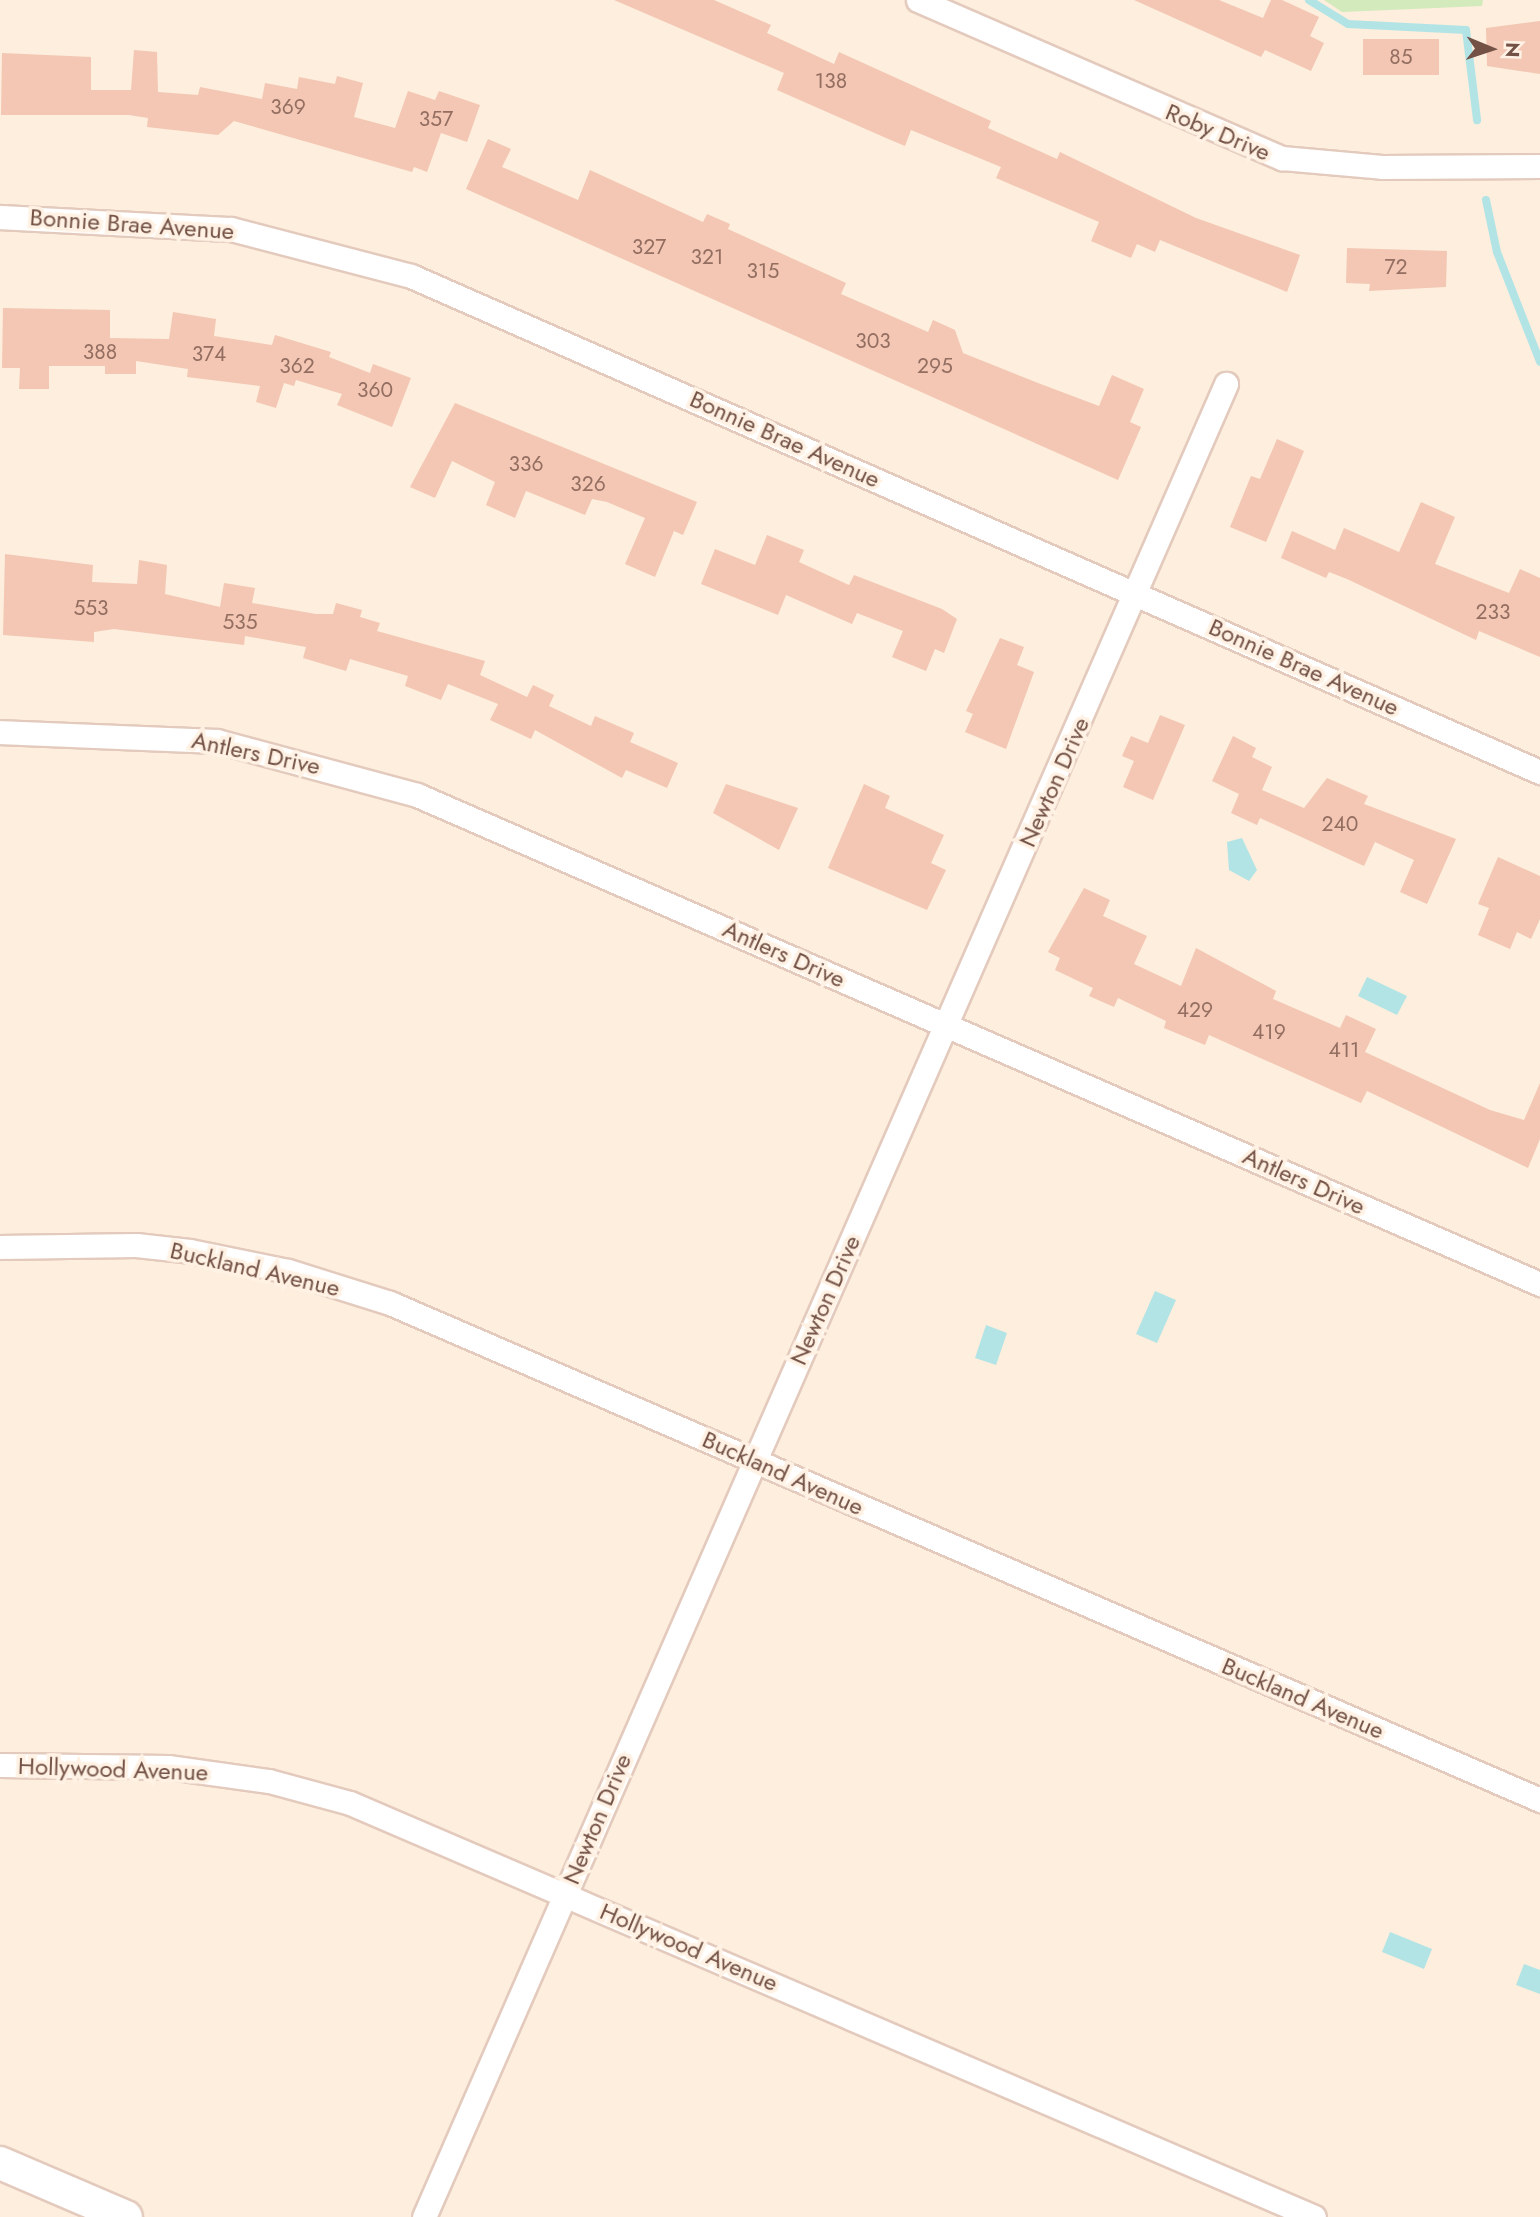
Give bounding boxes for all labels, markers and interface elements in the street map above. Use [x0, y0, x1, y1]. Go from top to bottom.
north arrow [1456, 14, 1526, 84]
text: N [1499, 42, 1526, 58]
house number: 85 [1389, 44, 1413, 70]
house number: 138 [815, 68, 847, 94]
house number: 369 [270, 94, 306, 120]
street label: Roby Drive [1161, 97, 1275, 167]
house number: 357 [419, 106, 453, 132]
street label: Bonnie Brae Avenue [29, 202, 235, 246]
house number: 327 [632, 234, 666, 260]
house number: 321 [691, 244, 723, 270]
house number: 72 [1385, 254, 1407, 280]
house number: 315 [747, 258, 779, 284]
house number: 303 [855, 328, 891, 354]
house number: 388 [83, 339, 117, 365]
house number: 374 [192, 341, 226, 367]
house number: 362 [279, 353, 315, 379]
house number: 295 [917, 353, 953, 379]
house number: 360 [357, 377, 393, 403]
street label: Bonnie Brae Avenue [686, 384, 884, 494]
house number: 336 [508, 451, 544, 477]
house number: 326 [570, 471, 606, 497]
house number: 553 [73, 595, 109, 621]
house number: 233 [1476, 599, 1510, 625]
house number: 535 [222, 609, 258, 635]
street label: Bonnie Brae Avenue [1205, 612, 1403, 722]
street label: Newton Drive [1013, 713, 1095, 851]
street label: Antlers Drive [189, 725, 323, 781]
house number: 240 [1322, 811, 1358, 837]
street label: Antlers Drive [719, 914, 849, 994]
house number: 429 [1177, 997, 1213, 1023]
house number: 419 [1252, 1019, 1286, 1045]
house number: 411 [1328, 1037, 1360, 1063]
street label: Antlers Drive [1239, 1141, 1369, 1221]
street label: Newton Drive [784, 1231, 866, 1369]
street label: Buckland Avenue [167, 1235, 343, 1303]
street label: Buckland Avenue [698, 1425, 868, 1521]
street label: Buckland Avenue [1218, 1651, 1388, 1745]
street label: Newton Drive [557, 1749, 637, 1889]
street label: Hollywood Avenue [17, 1751, 209, 1787]
street label: Hollywood Avenue [596, 1897, 782, 1997]

